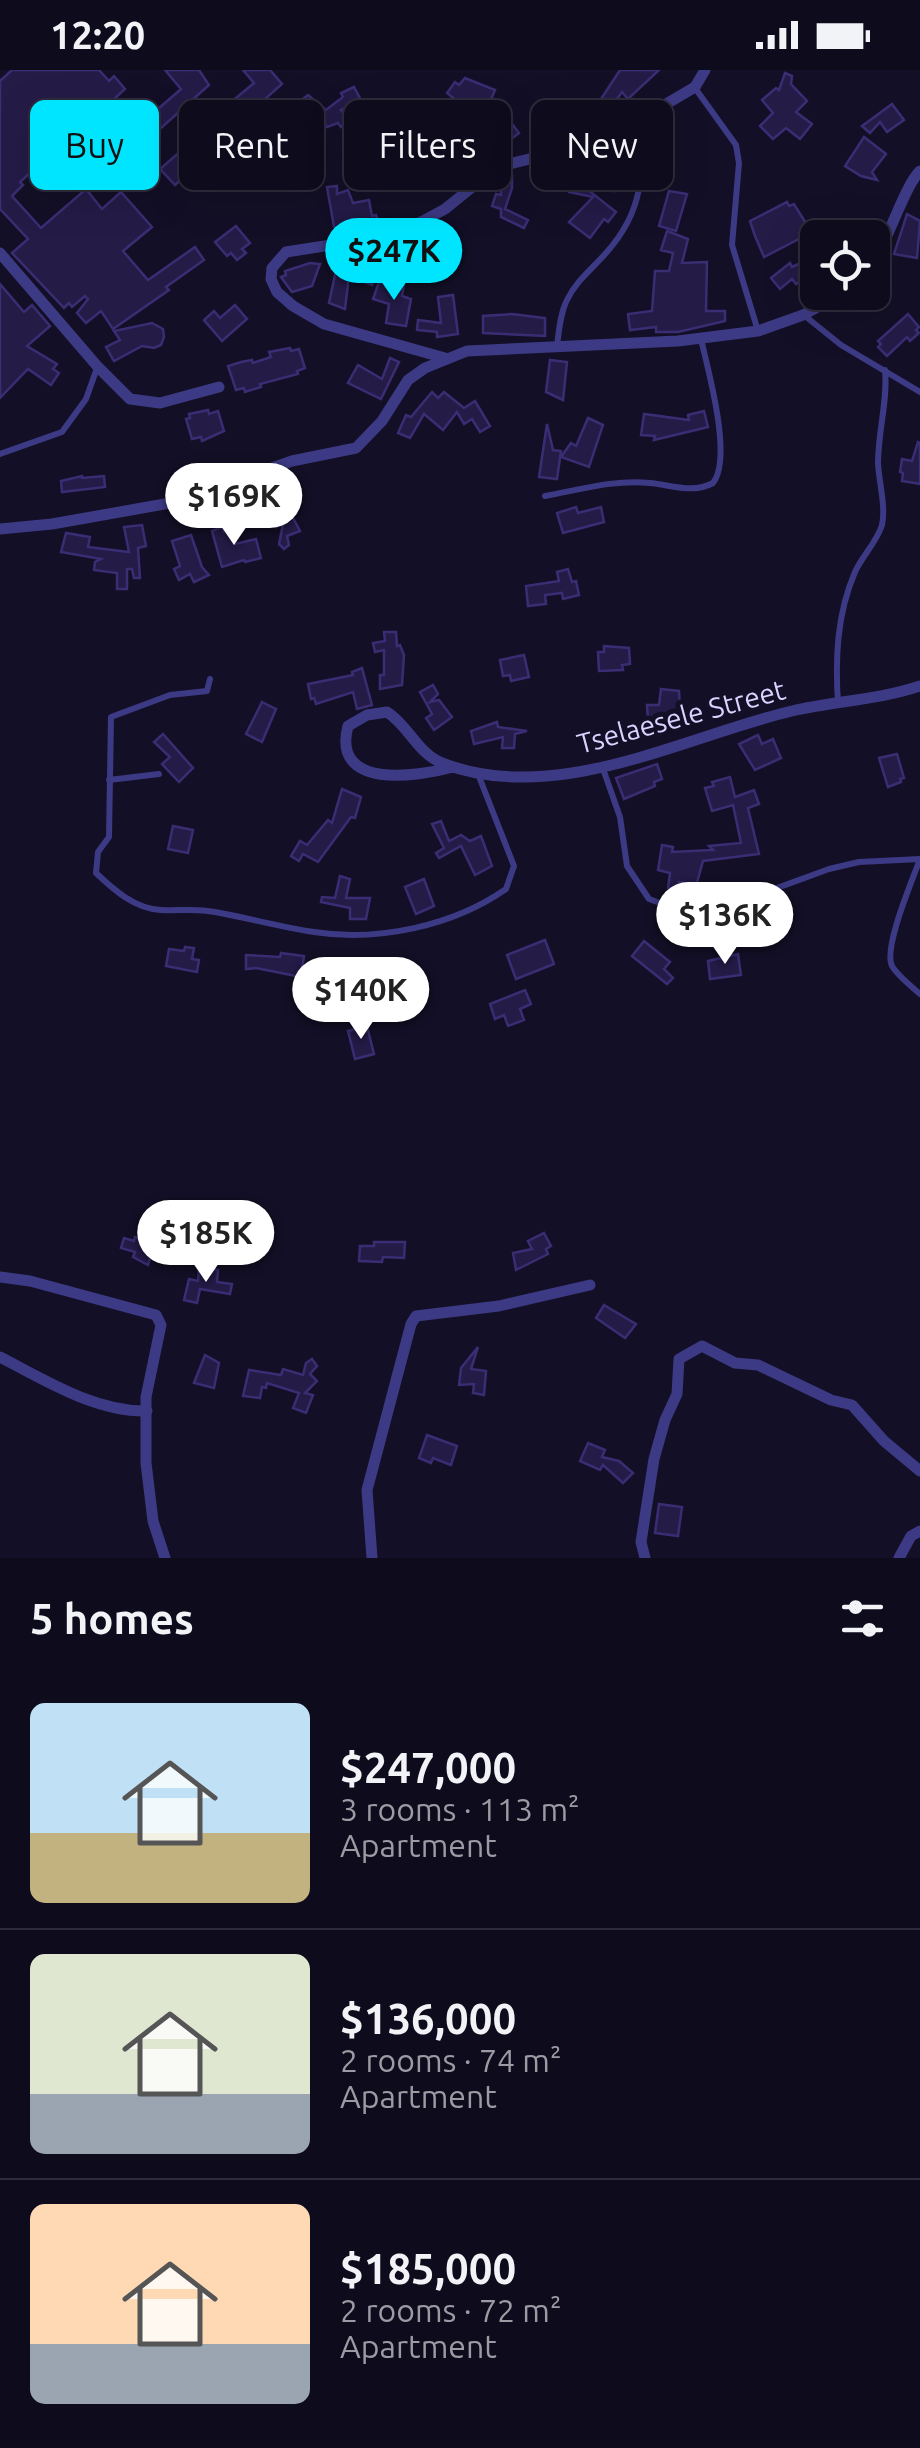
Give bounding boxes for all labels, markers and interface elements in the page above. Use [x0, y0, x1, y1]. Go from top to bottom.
text: 12:20 [50, 14, 145, 56]
chip: Buy [30, 100, 159, 190]
chip: Rent [179, 100, 324, 190]
chip: Filters [344, 100, 511, 190]
chip: New [531, 100, 673, 190]
pin: $247K [324, 218, 464, 303]
map controls [800, 220, 890, 310]
button: locate [800, 220, 890, 310]
text: $247K [347, 232, 441, 268]
pin: $169K [164, 463, 304, 548]
text: $169K [187, 477, 281, 513]
street label: Tselaesele Street [573, 673, 789, 759]
pin: $136K [655, 882, 795, 967]
text: $136K [678, 896, 772, 932]
pin: $140K [291, 957, 431, 1042]
text: $140K [314, 971, 408, 1007]
pin: $185K [136, 1200, 276, 1285]
text: $185K [159, 1214, 253, 1250]
icon: filters [835, 1591, 890, 1646]
text: 5 homes [30, 1595, 194, 1642]
icon: home [110, 1743, 230, 1863]
text: $247,000 [340, 1744, 516, 1791]
text: 3 rooms · 113 m² [340, 1791, 580, 1827]
text: Apartment [340, 1827, 497, 1863]
icon: home [110, 1994, 230, 2114]
text: $136,000 [340, 1995, 516, 2042]
text: 2 rooms · 74 m² [340, 2042, 561, 2078]
text: Apartment [340, 2078, 497, 2114]
icon: home [110, 2244, 230, 2364]
text: $185,000 [340, 2245, 516, 2292]
text: 2 rooms · 72 m² [340, 2292, 561, 2328]
text: Apartment [340, 2328, 497, 2364]

